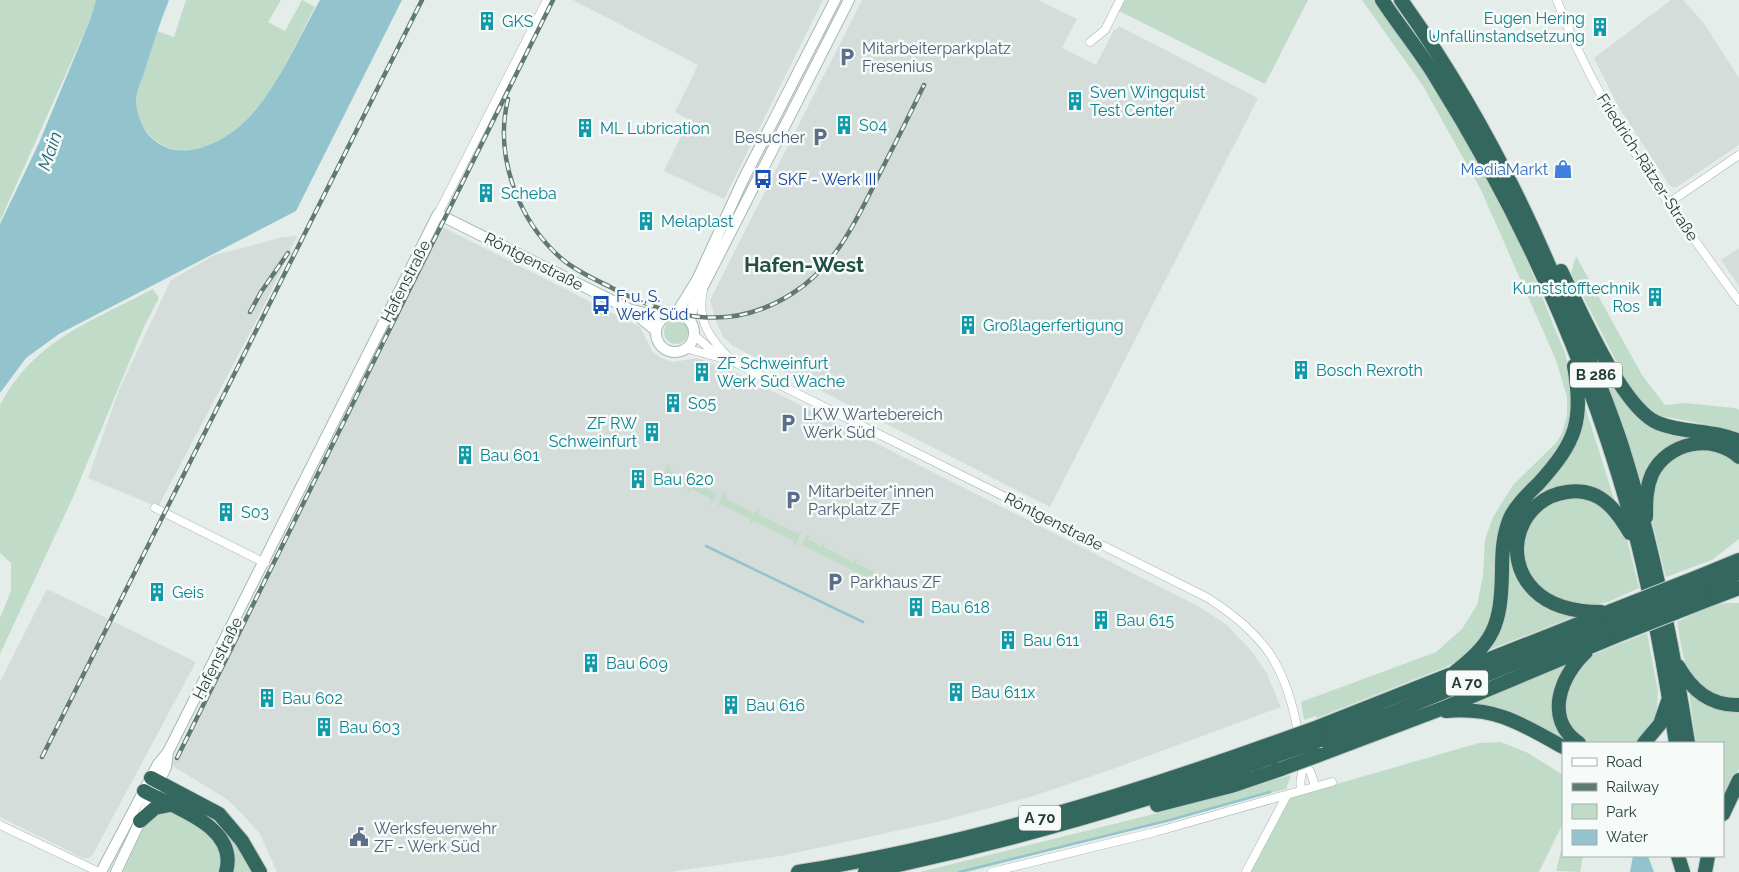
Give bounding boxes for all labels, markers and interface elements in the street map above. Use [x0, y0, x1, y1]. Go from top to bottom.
place label: Eugen Hering Unfallinstandsetzung [1428, 9, 1585, 46]
building icon: GKS [476, 10, 498, 32]
place label: GKS [502, 12, 534, 31]
building icon: Eugen Hering Unfallinstandsetzung [1589, 16, 1611, 38]
place label: Mitarbeiterparkplatz Fresenius [862, 39, 1011, 76]
parking icon: Mitarbeiterparkplatz Fresenius [836, 46, 858, 68]
place label: Sven Wingquist Test Center [1090, 83, 1206, 120]
building icon: Sven Wingquist Test Center [1064, 90, 1086, 112]
street label: Friedrich-Rätzer-Straße [1593, 90, 1702, 245]
building icon: S04 [833, 114, 855, 136]
place label: S04 [859, 116, 888, 135]
building icon: ML Lubrication [574, 117, 596, 139]
place label: ML Lubrication [600, 119, 710, 138]
parking icon: Besucher [809, 126, 831, 148]
place label: Besucher [735, 128, 805, 147]
water label: Main [33, 129, 66, 173]
shop icon: MediaMarkt [1552, 158, 1574, 180]
place label: MediaMarkt [1460, 160, 1549, 179]
bus stop icon: SKF - Werk III [752, 168, 774, 190]
place label: SKF - Werk III [778, 170, 877, 189]
building icon: Scheba [475, 182, 497, 204]
place label: Scheba [501, 184, 557, 203]
building icon: Melaplast [635, 210, 657, 232]
place label: Melaplast [661, 212, 734, 231]
street label: Röntgenstraße [481, 228, 586, 295]
street label: Hafenstraße [377, 237, 434, 326]
district label: Hafen-West [744, 252, 864, 277]
place label: Kunststofftechnik Ros [1512, 279, 1641, 316]
building icon: Kunststofftechnik Ros [1644, 286, 1666, 308]
place label: F. u. S. Werk Süd [616, 287, 688, 324]
bus stop icon: F. u. S. Werk Süd [590, 294, 612, 316]
building icon: Großlagerfertigung [957, 314, 979, 336]
place label: Großlagerfertigung [983, 316, 1124, 335]
place label: ZF Schweinfurt Werk Süd Wache [717, 354, 845, 391]
building icon: Bosch Rexroth [1290, 359, 1312, 381]
building icon: ZF Schweinfurt Werk Süd Wache [691, 361, 713, 383]
place label: Bosch Rexroth [1316, 361, 1423, 380]
road number: B 286 [1570, 362, 1622, 388]
building icon: S05 [662, 392, 684, 414]
place label: S05 [688, 394, 717, 413]
place label: LKW Wartebereich Werk Süd [803, 405, 943, 442]
parking icon: LKW Wartebereich Werk Süd [777, 412, 799, 434]
place label: ZF RW Schweinfurt [549, 414, 638, 451]
building icon: ZF RW Schweinfurt [641, 421, 663, 443]
building icon: Bau 601 [454, 444, 476, 466]
place label: Bau 601 [480, 446, 539, 465]
building icon: Bau 620 [627, 468, 649, 490]
place label: Bau 620 [653, 470, 714, 489]
place label: Mitarbeiter*innen Parkplatz ZF [808, 482, 934, 519]
street label: Röntgenstraße [1001, 488, 1106, 555]
parking icon: Mitarbeiter*innen Parkplatz ZF [782, 489, 804, 511]
building icon: S03 [215, 501, 237, 523]
place label: S03 [241, 503, 269, 522]
parking icon: Parkhaus ZF [824, 571, 846, 593]
place label: Parkhaus ZF [850, 573, 942, 592]
building icon: Geis [146, 581, 168, 603]
place label: Geis [172, 583, 204, 602]
building icon: Bau 618 [905, 596, 927, 618]
place label: Bau 618 [931, 598, 990, 617]
building icon: Bau 615 [1090, 609, 1112, 631]
place label: Bau 615 [1116, 611, 1174, 630]
street label: Hafenstraße [189, 614, 246, 703]
building icon: Bau 611 [997, 629, 1019, 651]
place label: Bau 611 [1023, 631, 1079, 650]
building icon: Bau 609 [580, 652, 602, 674]
place label: Bau 609 [606, 654, 668, 673]
road number: A 70 [1446, 670, 1488, 696]
building icon: Bau 611x [945, 681, 967, 703]
place label: Bau 611x [971, 683, 1035, 702]
building icon: Bau 602 [256, 687, 278, 709]
place label: Bau 602 [282, 689, 343, 708]
building icon: Bau 616 [720, 694, 742, 716]
place label: Bau 616 [746, 696, 805, 715]
building icon: Bau 603 [313, 716, 335, 738]
place label: Bau 603 [339, 718, 400, 737]
legend [1562, 742, 1724, 857]
text: Road [1606, 753, 1642, 771]
text: Railway [1606, 778, 1659, 796]
text: Park [1606, 803, 1637, 821]
road number: A 70 [1019, 806, 1061, 830]
place label: Werksfeuerwehr ZF - Werk Süd [374, 819, 497, 856]
public building icon: Werksfeuerwehr ZF - Werk Süd [348, 826, 370, 848]
text: Water [1606, 828, 1649, 846]

